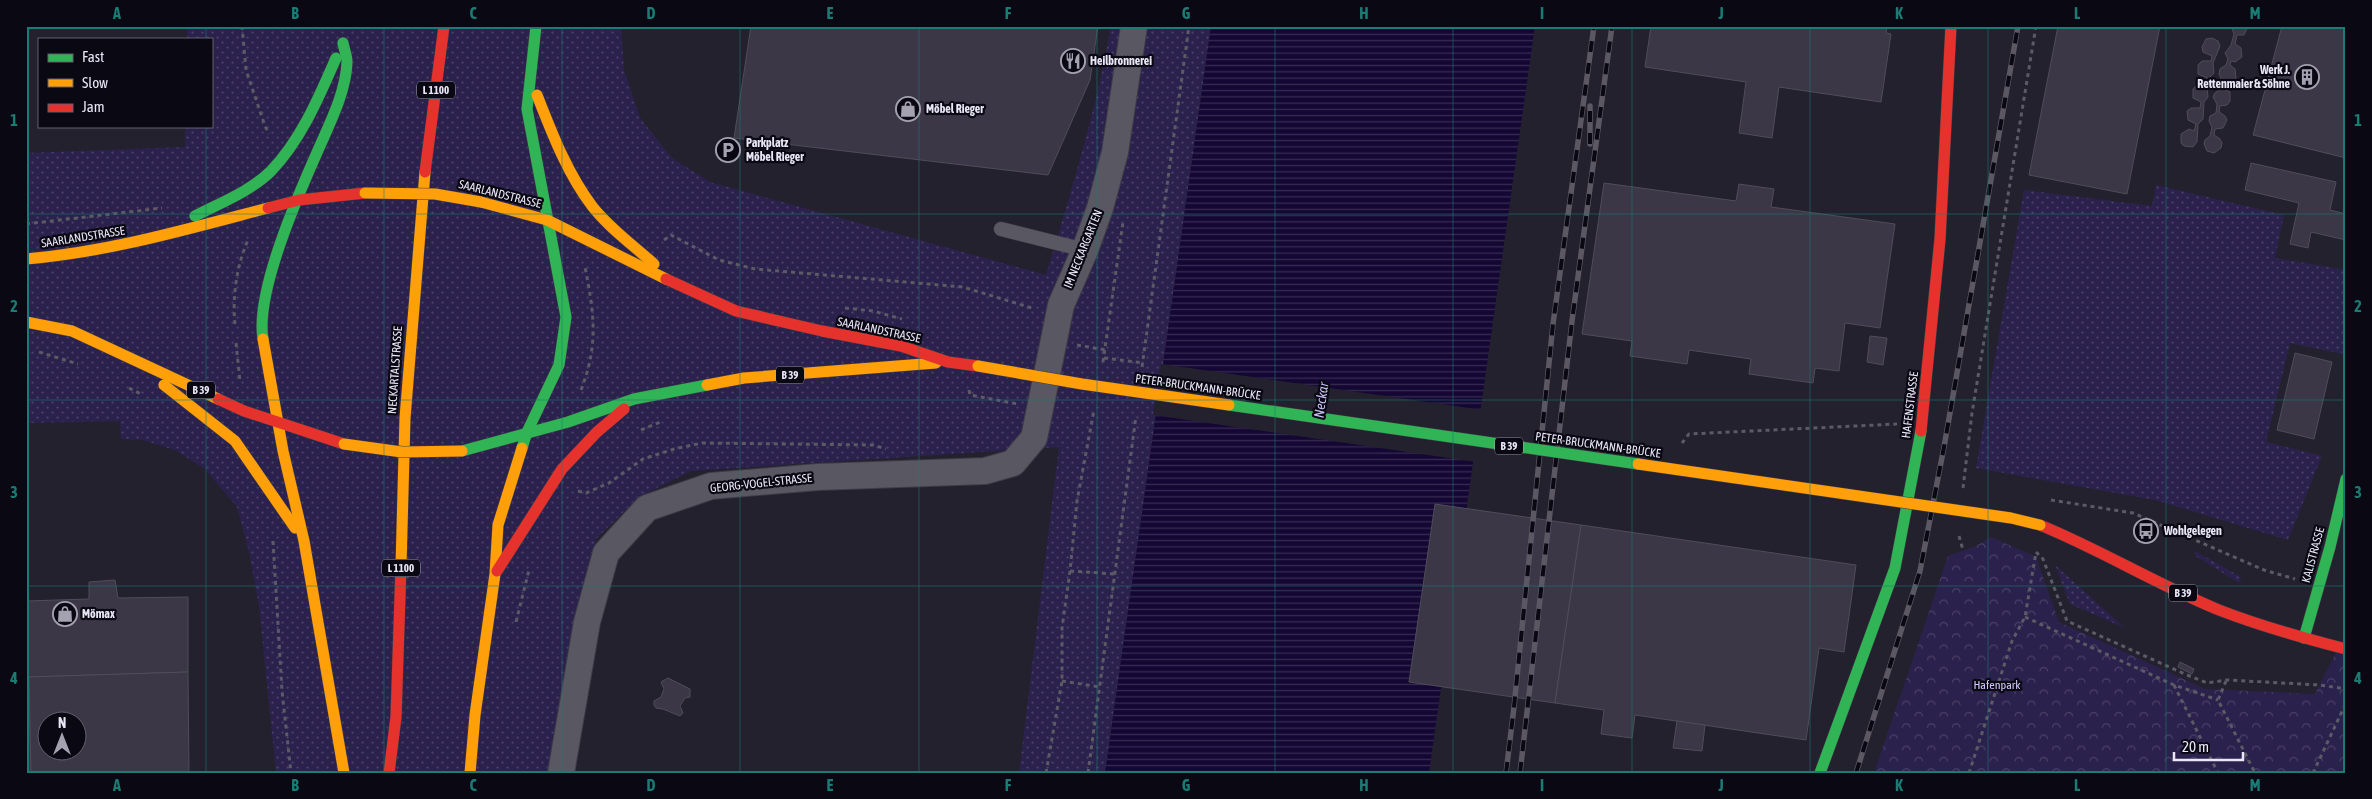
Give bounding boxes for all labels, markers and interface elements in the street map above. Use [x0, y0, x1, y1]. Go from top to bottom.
text: A [112, 4, 121, 22]
text: B [291, 4, 299, 22]
text: C [469, 4, 477, 22]
text: D [647, 4, 656, 22]
text: E [827, 4, 834, 22]
text: F [1005, 4, 1012, 22]
text: G [1182, 4, 1191, 22]
text: H [1359, 4, 1369, 22]
text: I [1540, 4, 1544, 22]
text: J [1717, 4, 1724, 22]
text: K [1895, 4, 1903, 22]
text: L [2074, 4, 2081, 22]
text: M [2250, 4, 2260, 22]
legend [38, 38, 212, 128]
text: Fast [82, 48, 104, 65]
restaurant icon: Heilbronnerei [1060, 48, 1086, 74]
place label: Heilbronnerei [1090, 54, 1152, 68]
place label: Werk J. Rettenmaier & Söhne [2197, 63, 2291, 91]
building icon: Werk J. Rettenmaier & Söhne [2294, 64, 2320, 90]
text: Slow [82, 74, 108, 91]
road number: L 1100 [417, 82, 455, 98]
shop icon: Möbel Rieger [895, 96, 921, 122]
text: Jam [82, 98, 105, 115]
place label: Möbel Rieger [926, 102, 984, 116]
text: 1 [10, 111, 18, 129]
text: 1 [2354, 111, 2362, 129]
place label: Parkplatz Möbel Rieger [746, 136, 804, 164]
parking icon: Parkplatz Möbel Rieger [715, 137, 741, 163]
street label: SAARLANDSTRASSE [457, 177, 543, 211]
street label: IM NECKARGARTEN [1061, 208, 1105, 290]
street label: SAARLANDSTRASSE [40, 223, 126, 251]
text: 2 [10, 297, 18, 315]
text: 2 [2354, 297, 2362, 315]
street label: SAARLANDSTRASSE [836, 314, 922, 346]
street label: NECKARTALSTRASSE [385, 326, 405, 414]
road number: B 39 [776, 366, 804, 384]
street label: PETER-BRUCKMANN-BRÜCKE [1134, 371, 1262, 403]
street label: HAFENSTRASSE [1899, 371, 1921, 439]
water label: Neckar [1311, 380, 1332, 419]
road number: B 39 [187, 382, 215, 398]
street label: PETER-BRUCKMANN-BRÜCKE [1534, 429, 1662, 461]
road number: B 39 [1495, 438, 1523, 454]
street label: GEORG-VOGEL-STRASSE [709, 471, 813, 495]
text: 3 [10, 483, 18, 501]
text: 3 [2354, 483, 2362, 501]
bus stop icon: Wohlgelegen [2133, 518, 2159, 544]
place label: Wohlgelegen [2163, 524, 2222, 538]
street label: KALISTRASSE [2299, 526, 2327, 584]
road number: L 1100 [382, 560, 420, 576]
road number: B 39 [2169, 584, 2197, 602]
shop icon: Mömax [52, 601, 78, 627]
place label: Mömax [82, 607, 115, 621]
text: 4 [9, 669, 18, 687]
text: 4 [2353, 669, 2362, 687]
park label: Hafenpark [1973, 678, 2021, 692]
north arrow [38, 712, 88, 762]
text: N [58, 715, 66, 731]
scale bar [2174, 729, 2243, 761]
text: 20 m [2182, 738, 2209, 755]
text: A [112, 776, 121, 794]
text: B [291, 776, 299, 794]
text: C [469, 776, 477, 794]
text: D [647, 776, 656, 794]
text: E [827, 776, 834, 794]
text: F [1005, 776, 1012, 794]
text: G [1182, 776, 1191, 794]
text: H [1359, 776, 1369, 794]
text: I [1540, 776, 1544, 794]
text: J [1717, 776, 1724, 794]
text: K [1895, 776, 1903, 794]
text: L [2074, 776, 2081, 794]
text: M [2250, 776, 2260, 794]

